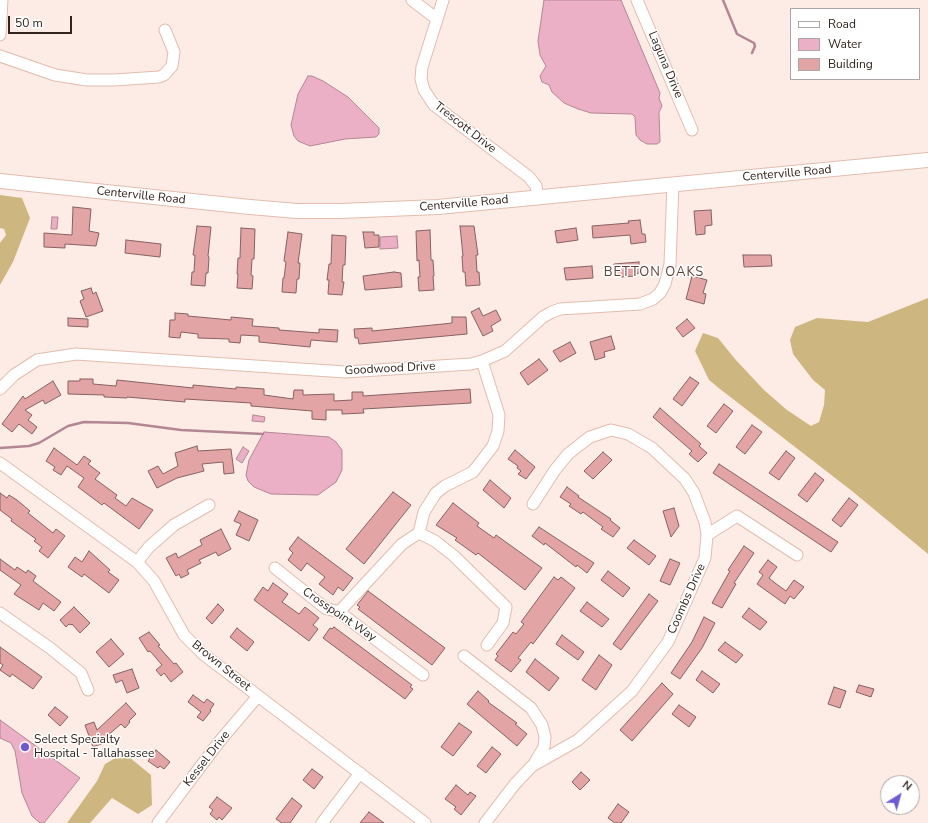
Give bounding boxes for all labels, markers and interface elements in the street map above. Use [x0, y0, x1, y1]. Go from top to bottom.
scale bar [10, 8, 74, 34]
legend [790, 8, 920, 80]
text: 50 m [15, 15, 43, 31]
text: Road [828, 16, 856, 32]
street label: Laguna Drive [644, 29, 686, 101]
text: Water [828, 36, 862, 52]
text: Building [828, 56, 873, 72]
street label: Trescott Drive [431, 99, 499, 157]
street label: Centerville Road [742, 163, 832, 185]
street label: Centerville Road [96, 184, 186, 208]
street label: Centerville Road [419, 193, 509, 215]
district label: BETTON OAKS [604, 265, 704, 281]
street label: Goodwood Drive [344, 359, 436, 379]
street label: Coombs Drive [665, 562, 709, 636]
street label: Crosspoint Way [299, 585, 379, 645]
street label: Brown Street [189, 638, 253, 694]
street label: Kessel Drive [181, 728, 233, 790]
place label: Select Specialty Hospital - Tallahassee [34, 733, 154, 761]
marker: Select Specialty Hospital - Tallahassee [19, 741, 31, 753]
north arrow [880, 775, 920, 815]
text: N [899, 777, 915, 794]

